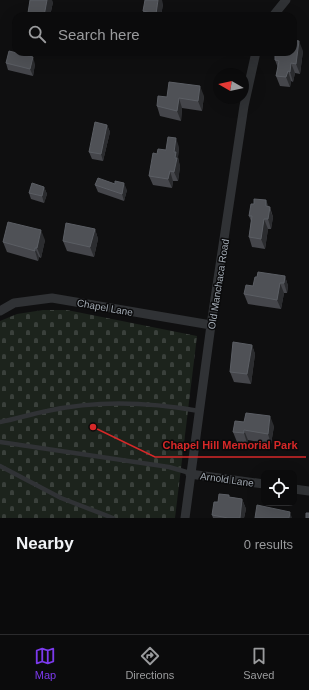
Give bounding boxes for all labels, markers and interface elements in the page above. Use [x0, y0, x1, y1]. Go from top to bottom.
search box [12, 12, 297, 56]
icon: search [26, 23, 48, 45]
text: Search here [58, 26, 140, 43]
north arrow [213, 68, 249, 104]
street label: Old Manchaca Road [206, 238, 231, 330]
street label: Chapel Lane [76, 297, 134, 318]
callout: Chapel Hill Memorial Park [155, 434, 306, 457]
text: Chapel Hill Memorial Park [162, 439, 298, 451]
street label: Arnold Lane [199, 470, 255, 489]
map controls [261, 470, 297, 506]
button: locate [261, 470, 297, 506]
text: Nearby [16, 534, 74, 553]
text: 0 results [244, 537, 293, 552]
tab: Map [34, 645, 56, 681]
tab: Directions [125, 645, 174, 681]
tab: Saved [243, 645, 274, 681]

